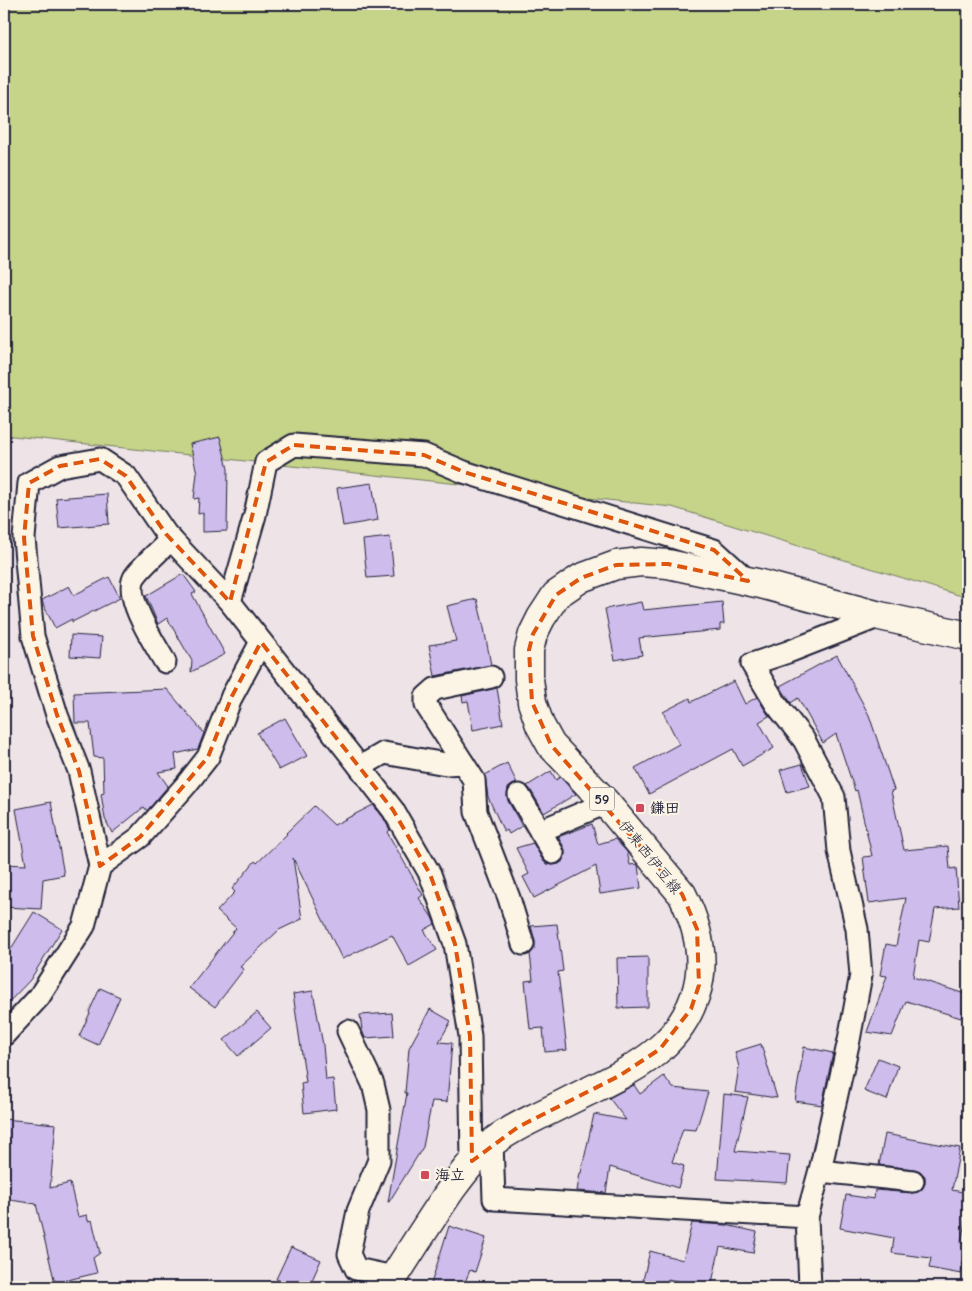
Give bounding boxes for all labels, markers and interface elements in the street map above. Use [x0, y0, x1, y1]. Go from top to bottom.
road number: 59 [590, 788, 614, 811]
place label: 鎌田 [650, 799, 680, 817]
marker: 鎌田 [634, 802, 646, 814]
street label: 伊東西伊豆線 [615, 816, 685, 898]
place label: 海立 [435, 1166, 465, 1184]
marker: 海立 [419, 1169, 431, 1181]

